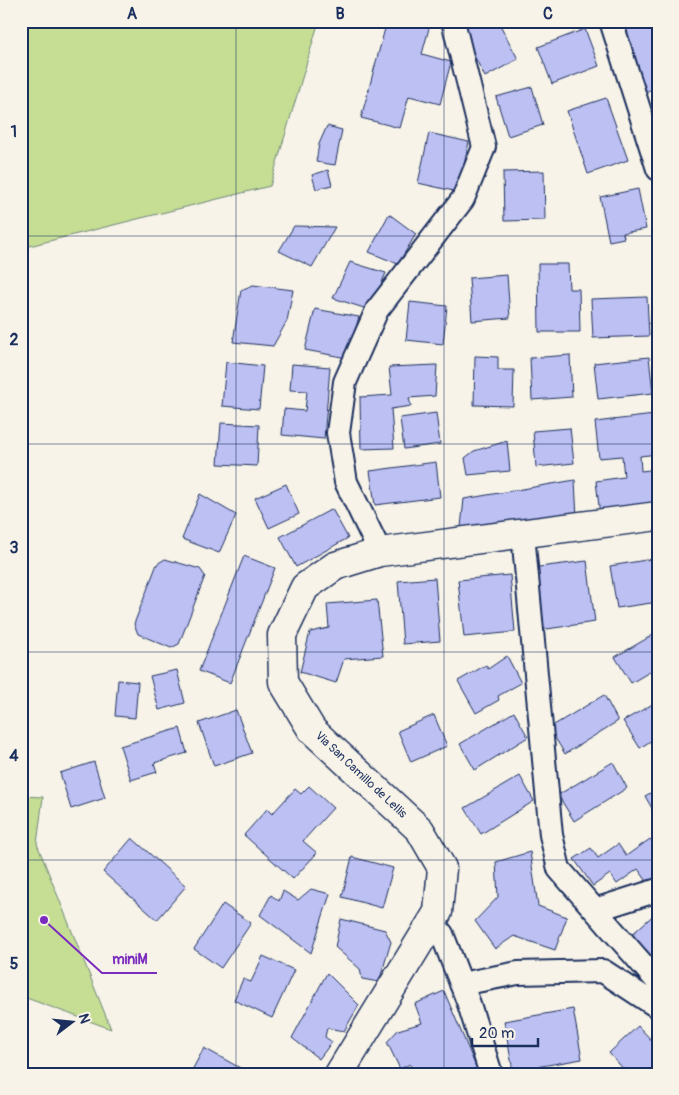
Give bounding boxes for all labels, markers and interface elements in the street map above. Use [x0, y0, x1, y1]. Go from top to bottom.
text: A [127, 4, 138, 24]
text: B [335, 4, 345, 24]
text: C [543, 4, 553, 24]
text: 1 [11, 122, 17, 142]
text: 2 [10, 330, 19, 350]
text: 3 [10, 538, 19, 558]
street label: Via San Camillo de Lellis [312, 729, 410, 822]
text: 4 [9, 746, 19, 766]
callout: miniM [102, 944, 157, 973]
text: miniM [112, 951, 148, 968]
text: 5 [10, 954, 19, 974]
north arrow [48, 998, 98, 1048]
text: N [75, 1012, 93, 1025]
scale bar [472, 1015, 538, 1047]
text: 20 m [479, 1024, 514, 1043]

